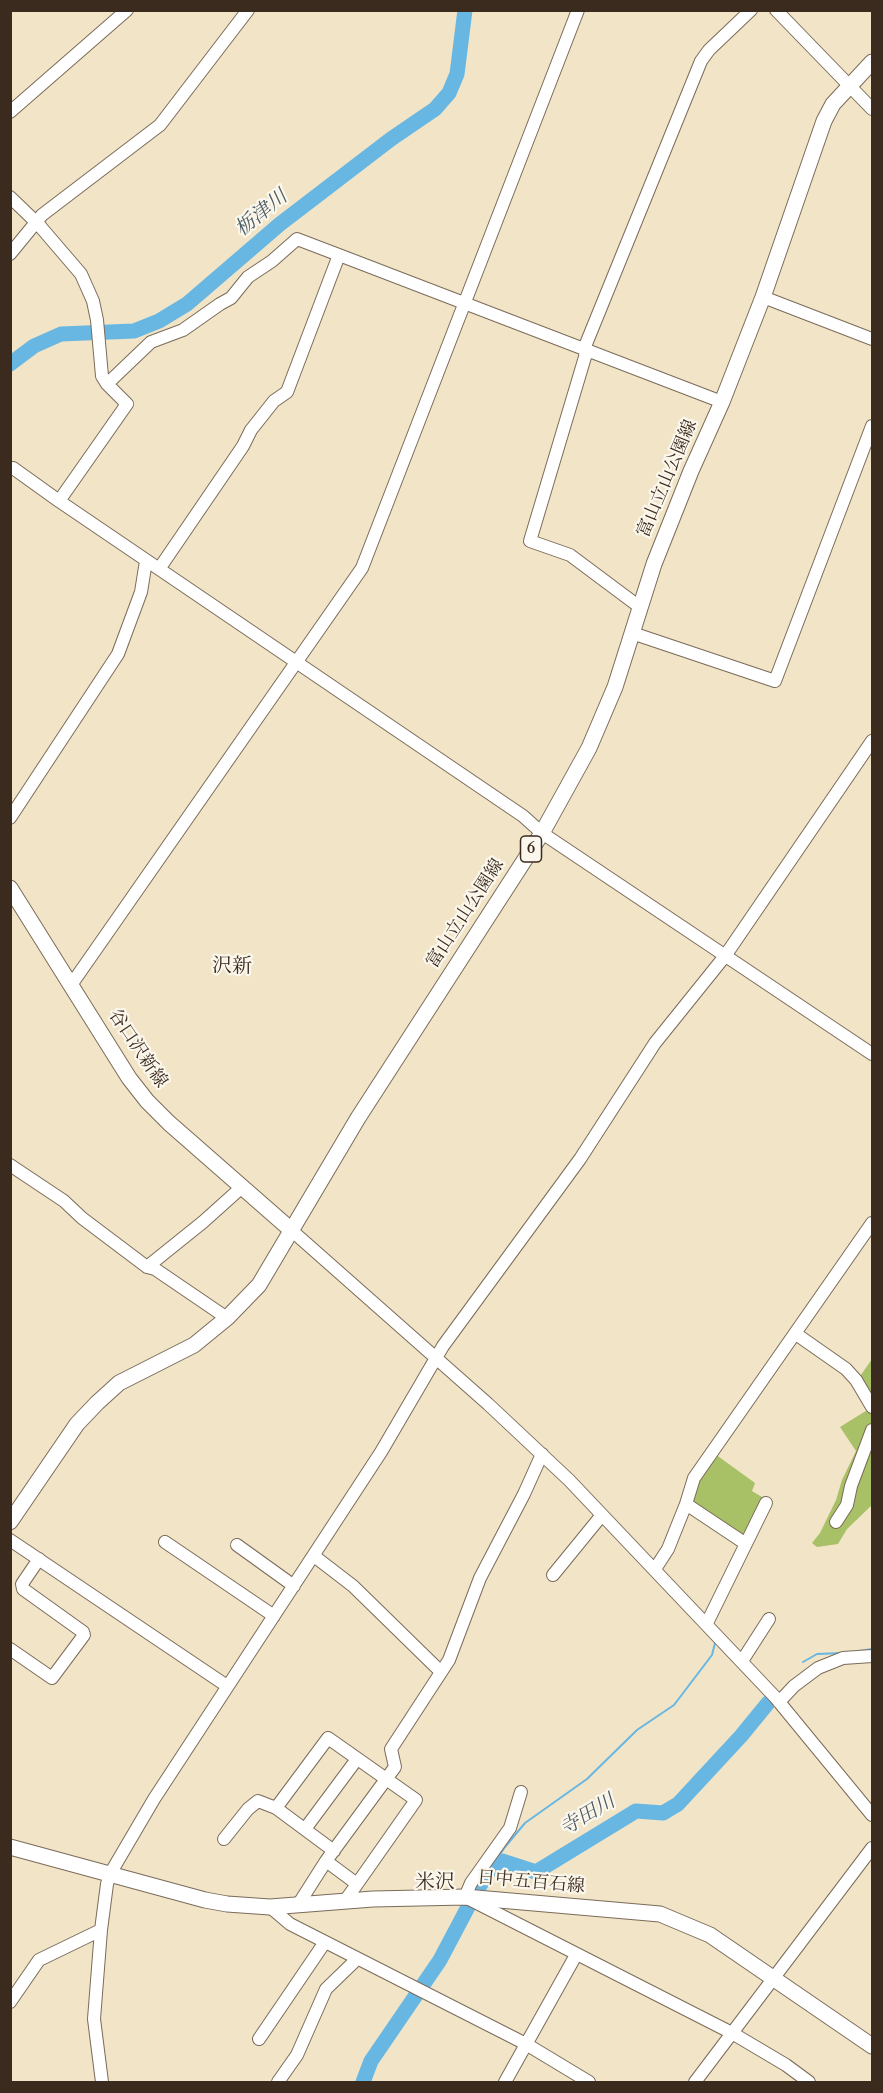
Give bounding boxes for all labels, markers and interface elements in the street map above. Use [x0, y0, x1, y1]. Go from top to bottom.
water label: 栃津川 [231, 186, 293, 242]
street label: 富山立山公園線 [633, 417, 703, 541]
road number: 6 [520, 836, 542, 862]
street label: 富山立山公園線 [423, 855, 509, 973]
district label: 沢新 [212, 955, 252, 979]
street label: 谷口沢新線 [103, 1006, 171, 1092]
water label: 寺田川 [556, 1790, 620, 1842]
street label: 日中五百石線 [476, 1868, 586, 1898]
district label: 米沢 [415, 1871, 455, 1895]

